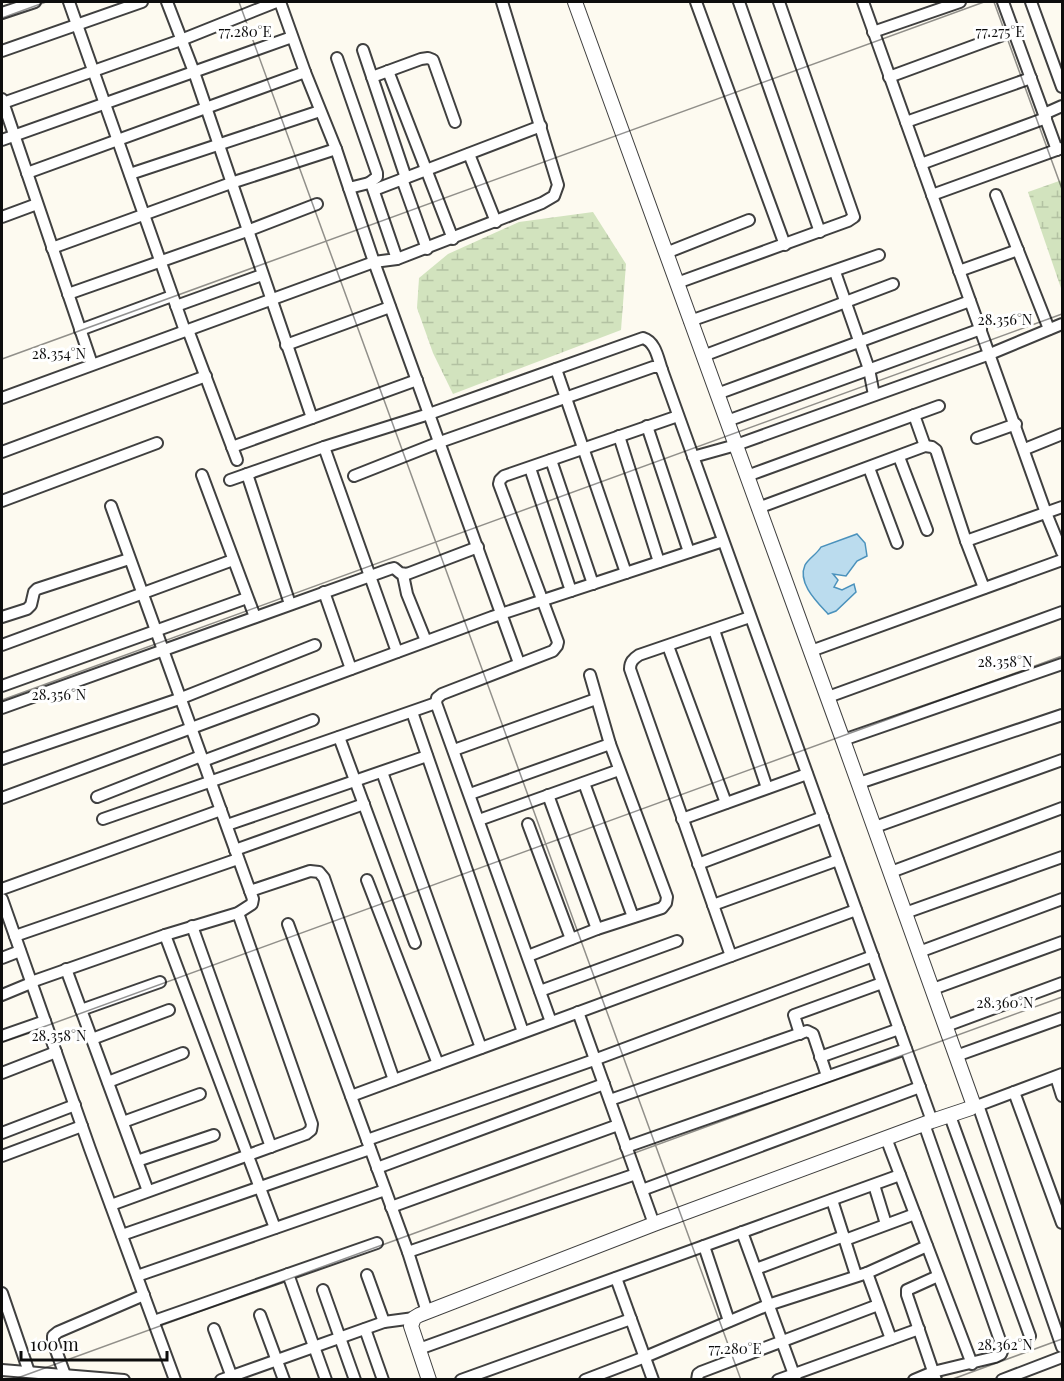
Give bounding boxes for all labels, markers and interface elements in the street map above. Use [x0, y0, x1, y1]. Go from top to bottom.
text: 77.280°E [218, 21, 272, 41]
text: 77.275°E [976, 21, 1024, 41]
text: 28.356°N [978, 309, 1033, 329]
text: 28.354°N [32, 343, 87, 363]
text: 28.358°N [977, 651, 1033, 671]
text: 28.356°N [32, 684, 87, 704]
text: 28.360°N [976, 992, 1034, 1012]
text: 28.358°N [31, 1025, 87, 1045]
scale bar [21, 1324, 166, 1362]
text: 100 m [30, 1332, 79, 1356]
text: 28.362°N [977, 1334, 1033, 1354]
text: 77.280°E [708, 1338, 762, 1358]

